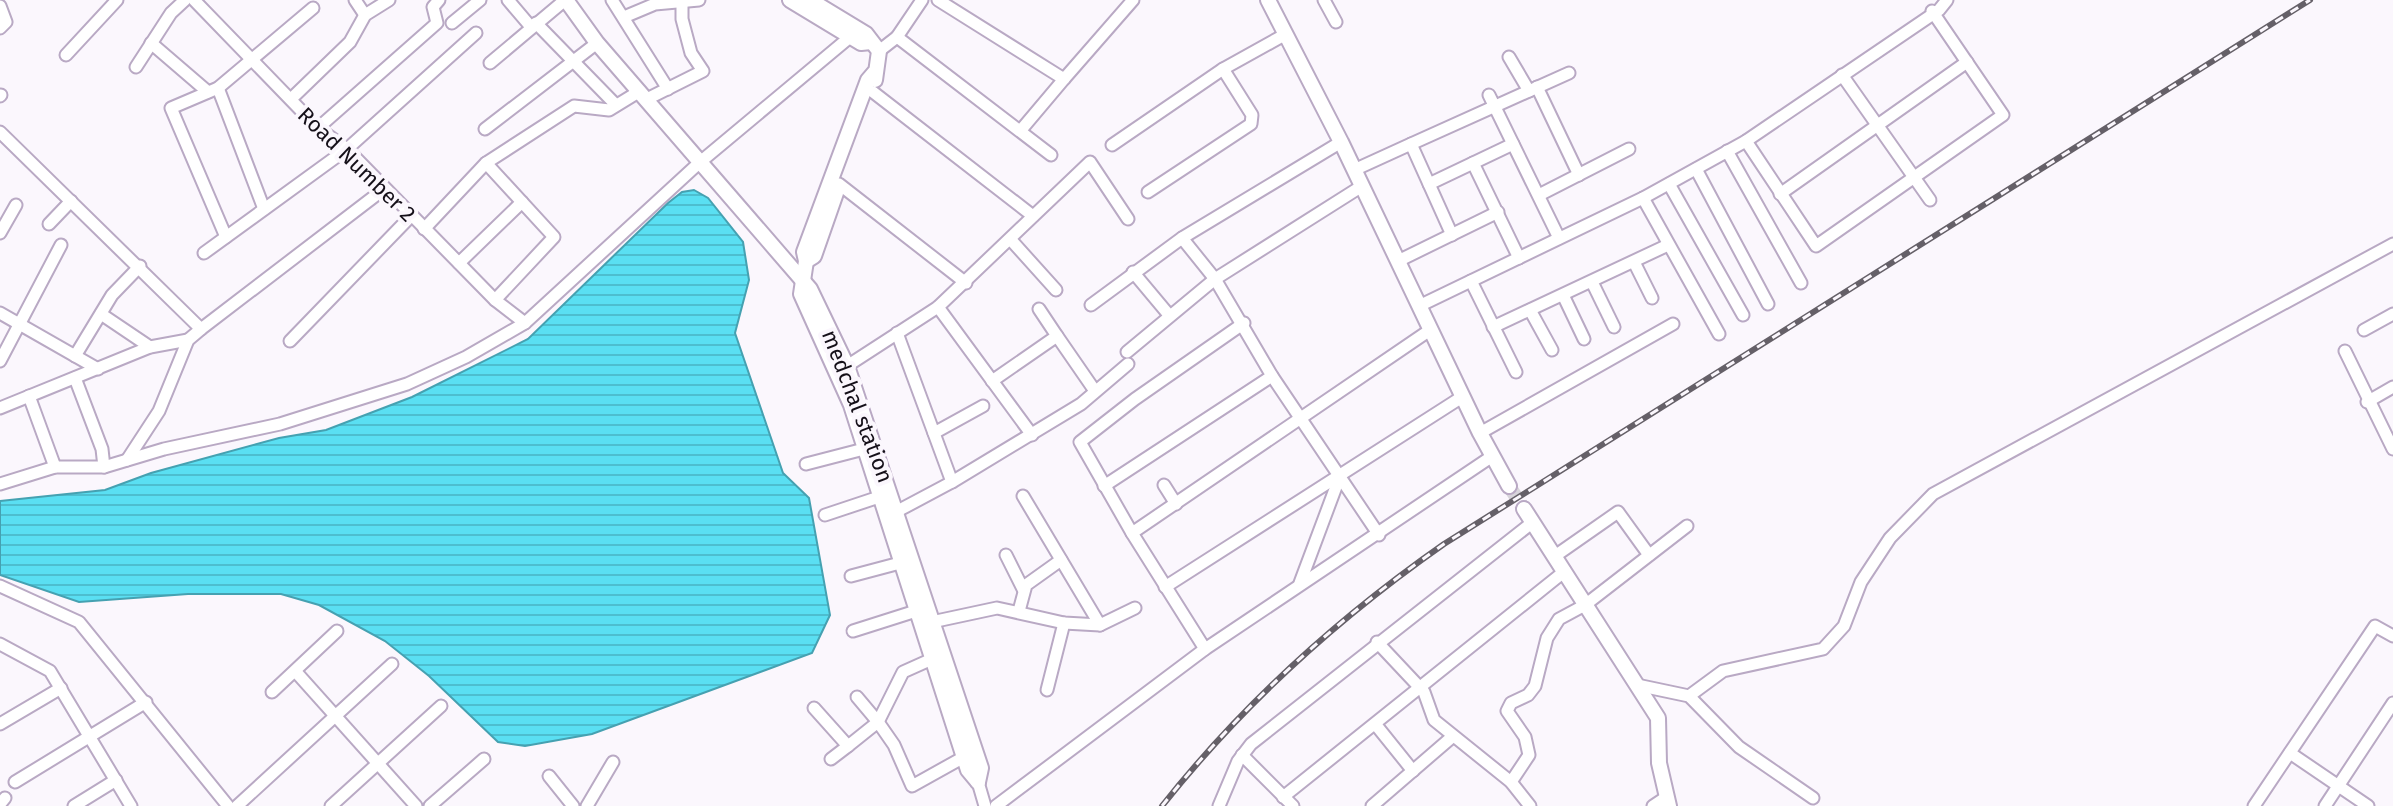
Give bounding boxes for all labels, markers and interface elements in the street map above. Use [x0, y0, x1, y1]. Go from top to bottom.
street label: Road Number 2 [292, 101, 421, 227]
street label: medchal station [816, 326, 899, 486]

